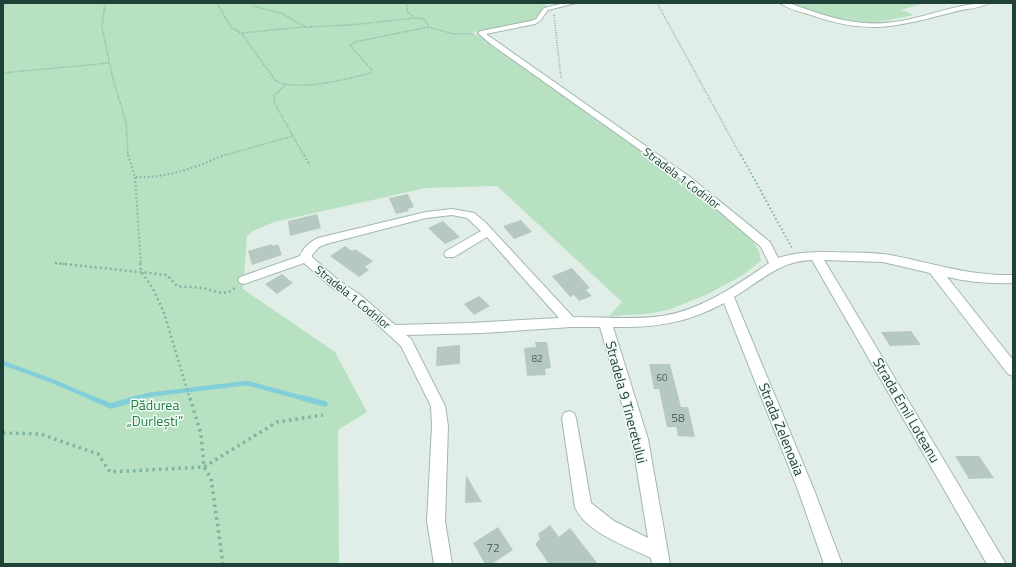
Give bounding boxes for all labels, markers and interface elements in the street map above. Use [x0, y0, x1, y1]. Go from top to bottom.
street label: Stradela 1 Codrilor [639, 142, 725, 214]
street label: Stradela 1 Codrilor [311, 260, 395, 334]
street label: Stradela 9 Tineretului [601, 339, 653, 465]
house number: 82 [531, 351, 543, 366]
street label: Strada Emil Loteanu [868, 353, 946, 467]
house number: 60 [656, 370, 668, 385]
street label: Strada Zelenoaia [754, 379, 810, 479]
park label: Pădurea „Durlești” [127, 394, 183, 431]
house number: 58 [671, 408, 685, 427]
house number: 72 [486, 538, 500, 557]

